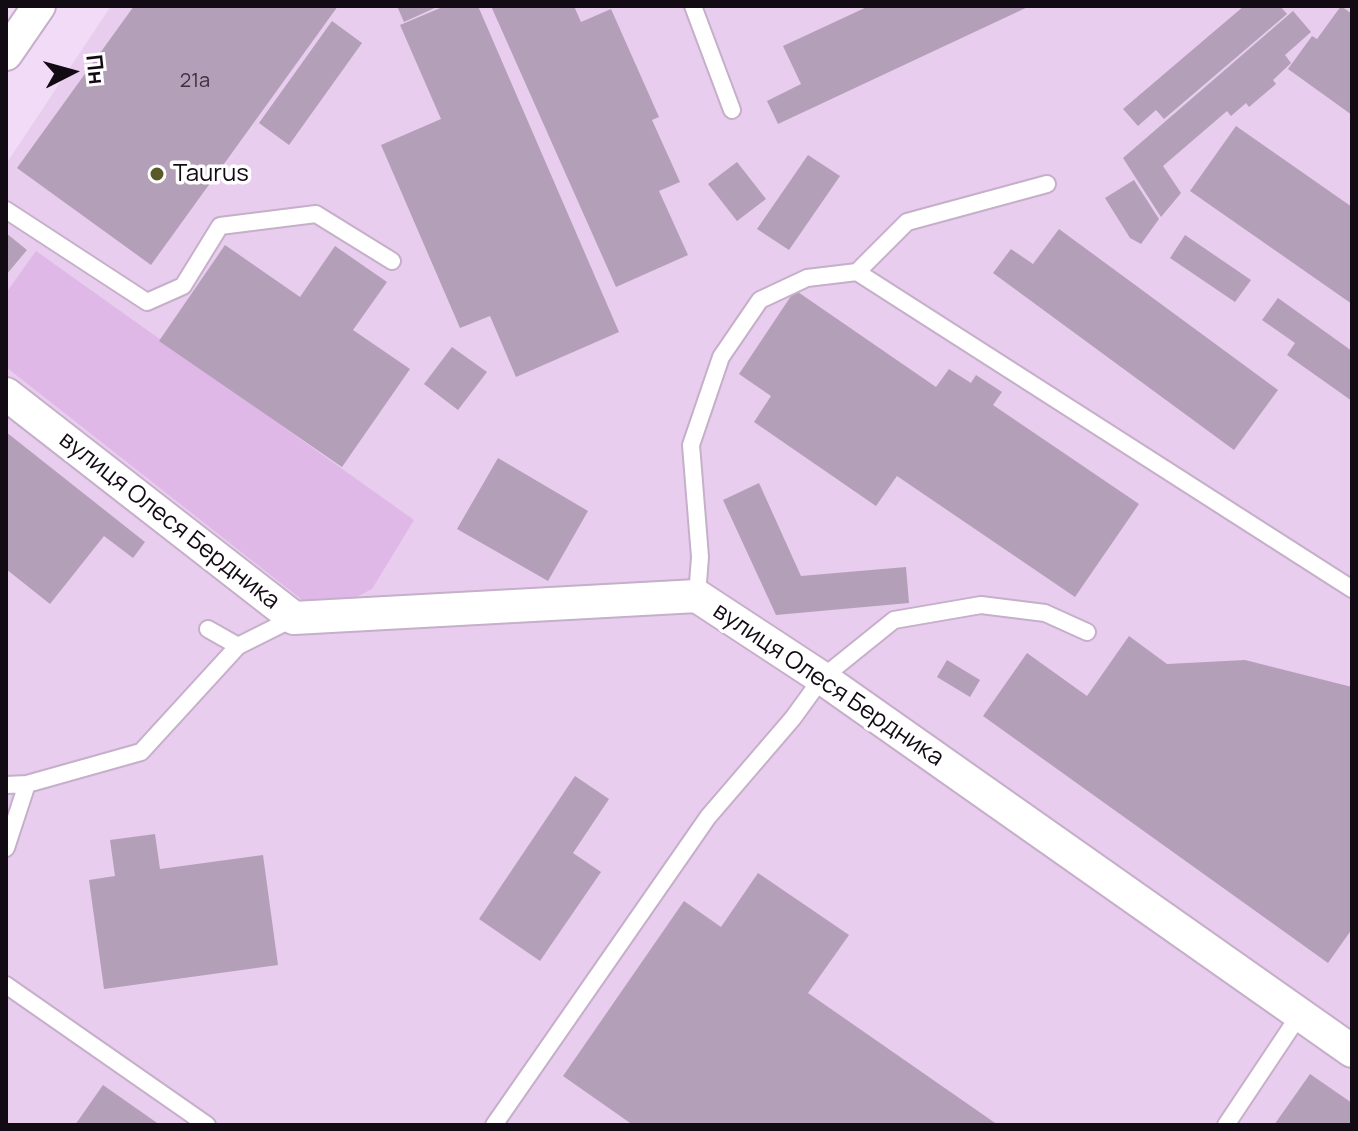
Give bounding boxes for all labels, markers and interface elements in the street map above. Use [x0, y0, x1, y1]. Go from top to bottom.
north arrow [32, 32, 112, 112]
text: Пн [79, 53, 112, 86]
house number: 21а [180, 69, 210, 93]
place label: Taurus [173, 160, 249, 188]
marker: Taurus [148, 165, 166, 183]
street label: вулиця Олеся Бердника [53, 426, 285, 616]
street label: вулиця Олеся Бердника [707, 597, 949, 773]

